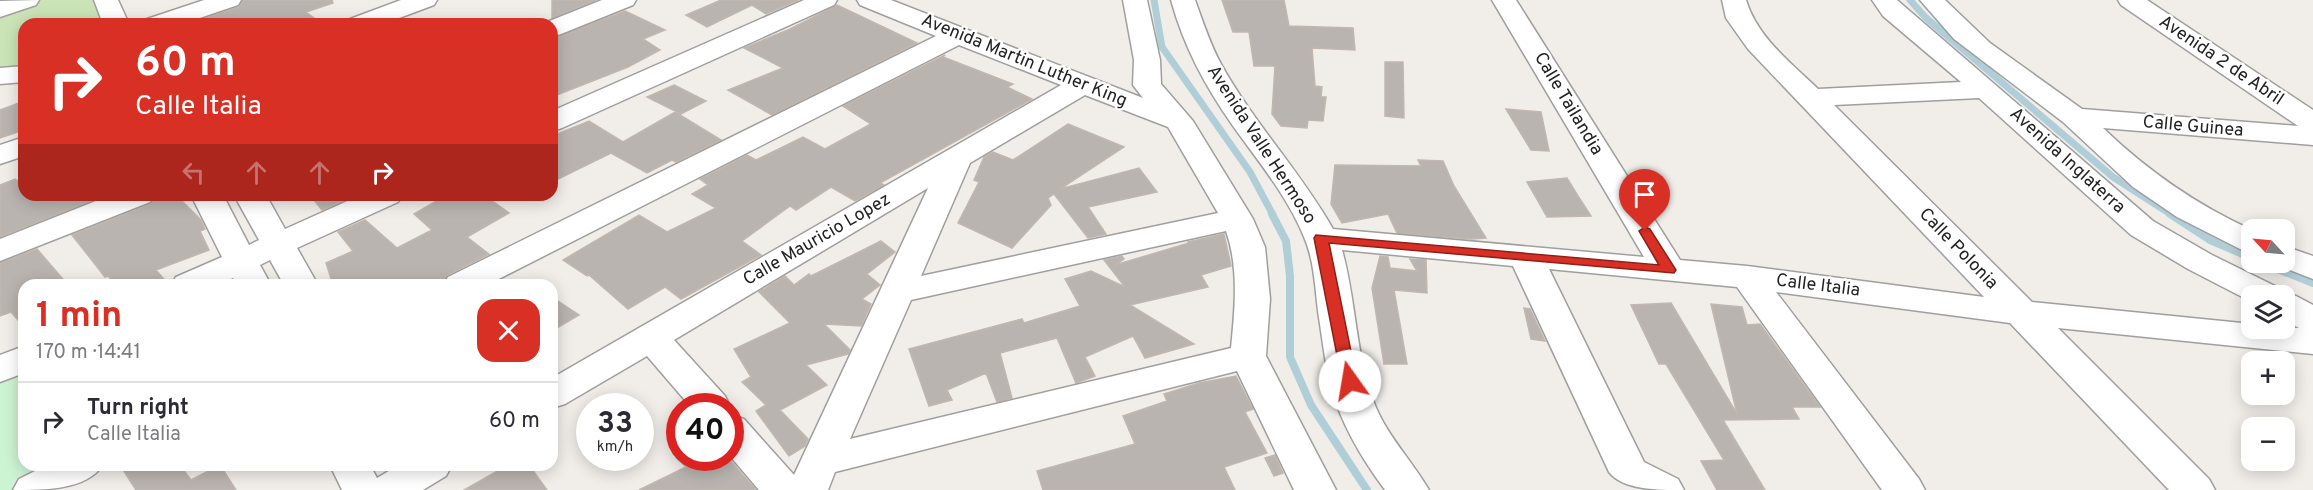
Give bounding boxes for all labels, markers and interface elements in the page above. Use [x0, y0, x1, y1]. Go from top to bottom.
street label: Avenida Martin Luther King [918, 9, 1130, 113]
street label: Avenida 2 de Abril [2154, 11, 2288, 111]
text: 60 m [135, 38, 236, 91]
icon: right [36, 42, 114, 120]
street label: Calle Tailandia [1528, 48, 1608, 160]
street label: Avenida Valle Hermoso [1201, 61, 1321, 229]
text: Calle Italia [135, 90, 262, 124]
street label: Avenida Inglaterra [2004, 103, 2130, 219]
street label: Calle Guinea [2142, 111, 2244, 143]
icon: left [177, 156, 210, 189]
icon: ahead [240, 156, 273, 189]
icon: ahead [303, 156, 336, 189]
icon: right [366, 156, 399, 189]
pin [1619, 169, 1670, 231]
icon: arrive [1628, 178, 1661, 211]
street label: Calle Mauricio Lopez [739, 188, 895, 292]
street label: Calle Polonia [1913, 203, 2003, 295]
north arrow [2241, 219, 2295, 273]
map controls [2241, 219, 2295, 471]
street label: Calle Italia [1775, 269, 1861, 303]
button: layers [2241, 285, 2295, 339]
text: 1 min [36, 294, 122, 340]
button: close [477, 299, 540, 362]
text: 170 m · 14:41 [36, 340, 141, 366]
position arrow [1318, 349, 1382, 413]
button: + [2241, 351, 2295, 405]
speed limit sign: 40 [666, 393, 744, 471]
text: Turn right [87, 395, 189, 422]
icon: right [36, 405, 69, 438]
text: 33 [597, 406, 633, 443]
text: 60 m [489, 408, 540, 435]
button: − [2241, 417, 2295, 471]
text: Calle Italia [87, 422, 181, 448]
text: km/h [597, 438, 633, 457]

